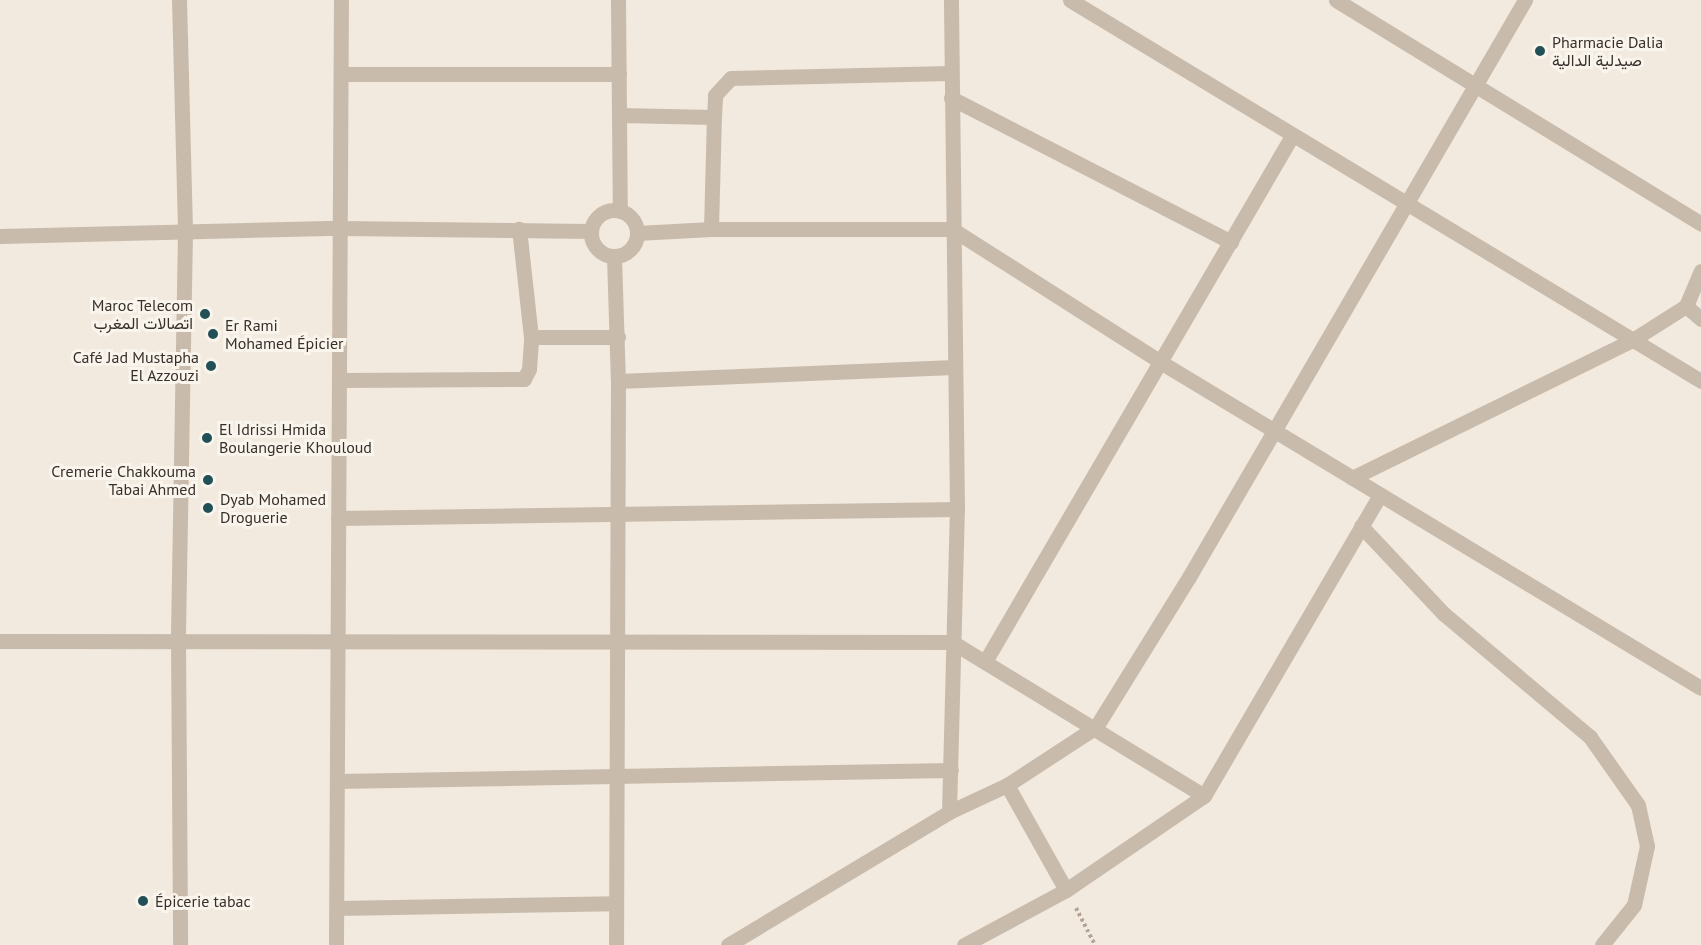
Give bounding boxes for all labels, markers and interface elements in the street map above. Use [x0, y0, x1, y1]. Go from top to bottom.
place label: Pharmacie Dalia صيدلية الدالية [1552, 32, 1663, 70]
marker: Pharmacie Dalia صيدلية الدالية [1533, 44, 1547, 58]
place label: Maroc Telecom اتصالات المغرب [91, 295, 193, 333]
marker: Maroc Telecom اتصالات المغرب [198, 307, 212, 321]
place label: Er Rami Mohamed Épicier [225, 315, 344, 353]
marker: Er Rami Mohamed Épicier [206, 327, 220, 341]
place label: Café Jad Mustapha El Azzouzi [73, 347, 199, 385]
marker: Café Jad Mustapha El Azzouzi [204, 359, 218, 373]
place label: El Idrissi Hmida Boulangerie Khouloud [219, 419, 372, 457]
marker: El Idrissi Hmida Boulangerie Khouloud [200, 431, 214, 445]
place label: Cremerie Chakkouma Tabai Ahmed [51, 461, 196, 499]
marker: Cremerie Chakkouma Tabai Ahmed [201, 473, 215, 487]
place label: Dyab Mohamed Droguerie [220, 489, 326, 527]
marker: Dyab Mohamed Droguerie [201, 501, 215, 515]
place label: Épicerie tabac [155, 891, 251, 911]
marker: Épicerie tabac [136, 894, 150, 908]

